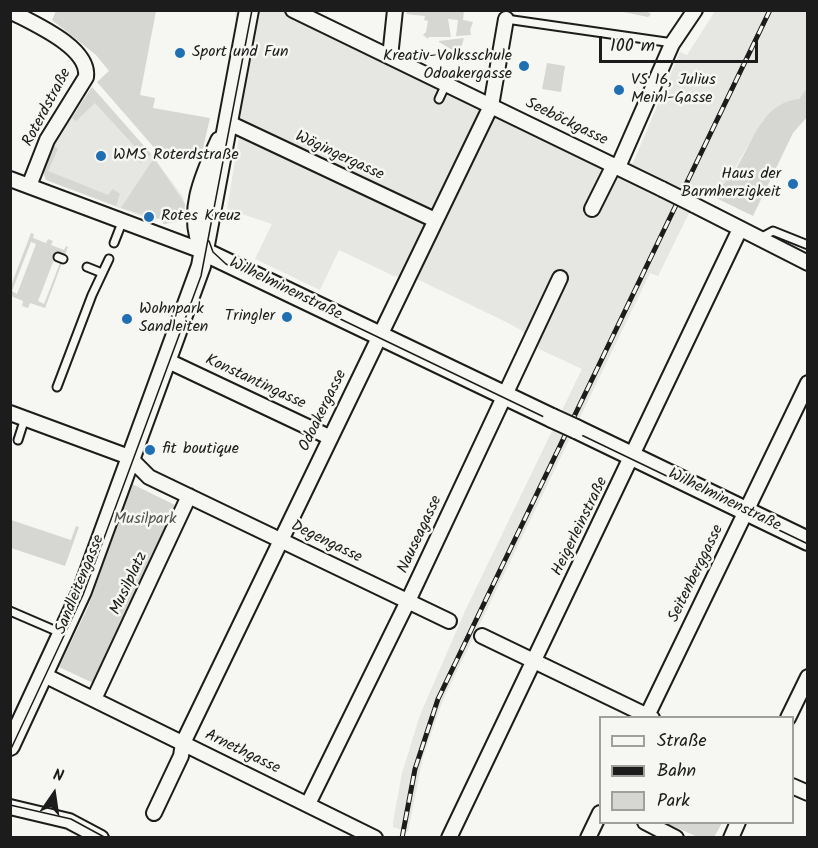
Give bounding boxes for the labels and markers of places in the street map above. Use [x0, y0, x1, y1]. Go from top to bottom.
place label: Sport und Fun [192, 43, 289, 63]
marker: Sport und Fun [173, 46, 187, 60]
place label: Kreativ-Volksschule Odoakergasse [383, 47, 512, 85]
marker: Kreativ-Volksschule Odoakergasse [517, 59, 531, 73]
place label: VS 16, Julius Meinl-Gasse [631, 71, 716, 109]
marker: VS 16, Julius Meinl-Gasse [612, 83, 626, 97]
place label: WMS Roterdstraße [113, 146, 239, 166]
marker: WMS Roterdstraße [94, 149, 108, 163]
place label: Haus der Barmherzigkeit [681, 165, 781, 203]
marker: Haus der Barmherzigkeit [786, 177, 800, 191]
place label: Rotes Kreuz [161, 207, 241, 227]
marker: Rotes Kreuz [142, 210, 156, 224]
place label: Wohnpark Sandleiten [139, 300, 208, 338]
place label: Tringler [225, 307, 275, 327]
marker: Tringler [280, 310, 294, 324]
marker: Wohnpark Sandleiten [120, 312, 134, 326]
place label: fit boutique [162, 440, 239, 460]
marker: fit boutique [143, 443, 157, 457]

